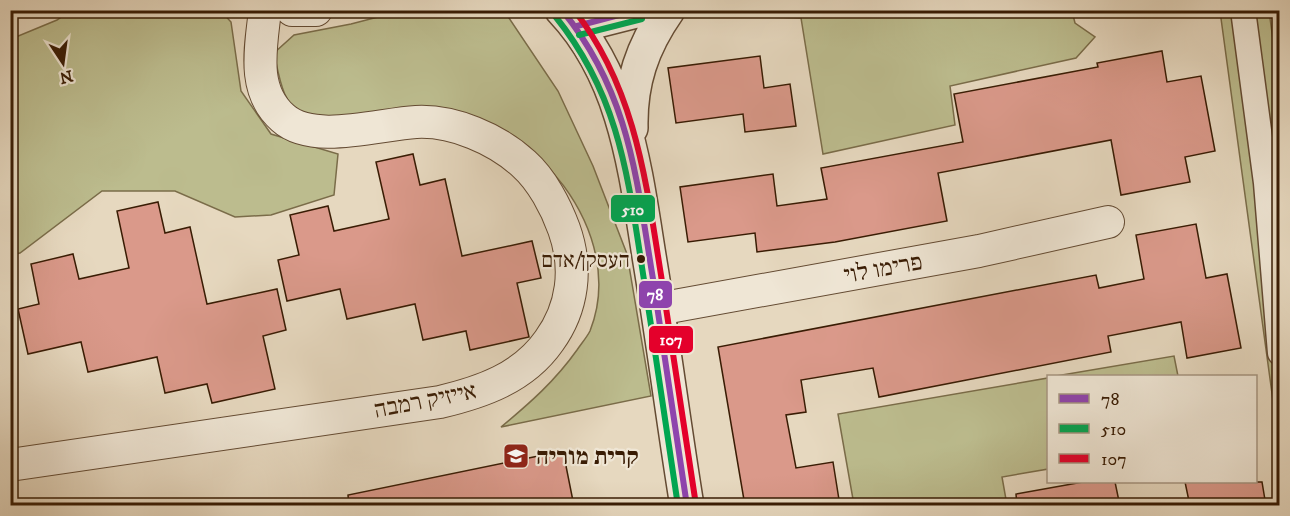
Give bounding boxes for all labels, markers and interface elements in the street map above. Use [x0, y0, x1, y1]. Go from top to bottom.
north arrow [33, 33, 93, 93]
text: N [57, 65, 75, 88]
line badge: 510 [610, 194, 656, 223]
text: 510 [621, 200, 645, 220]
place label: העסקן/אדם [541, 247, 630, 274]
street label: פרימו לוי [841, 247, 925, 291]
marker: העסקן/אדם [635, 253, 647, 265]
line badge: 78 [638, 280, 673, 309]
text: 78 [647, 285, 663, 305]
line badge: 107 [648, 325, 694, 354]
text: 107 [660, 330, 682, 350]
legend [1047, 375, 1257, 483]
street label: אייזיק רמבה [371, 376, 479, 426]
text: 78 [1101, 389, 1120, 411]
text: 510 [1101, 419, 1126, 441]
school or university icon: קרית מוריה [501, 441, 531, 471]
place label: קרית מוריה [536, 442, 639, 472]
text: 107 [1101, 449, 1127, 471]

